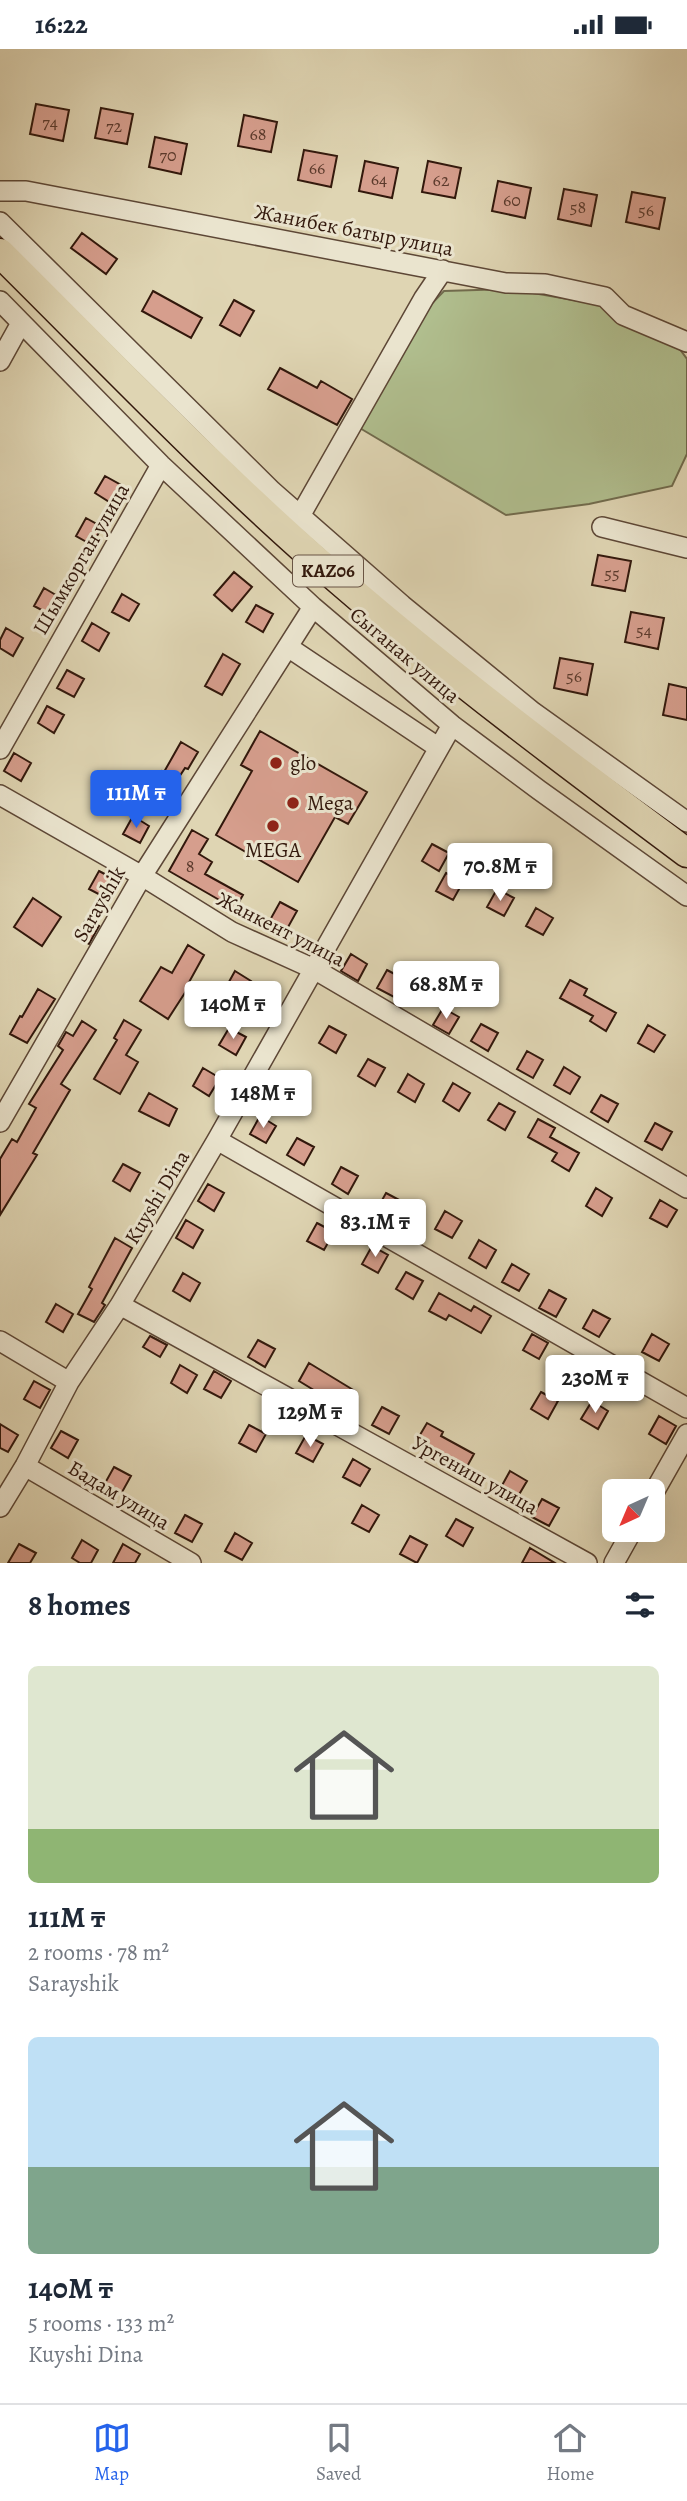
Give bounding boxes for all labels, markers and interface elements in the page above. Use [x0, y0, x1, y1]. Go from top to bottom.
text: 16:22 [35, 7, 88, 42]
house number: 74 [42, 110, 58, 134]
house number: 72 [106, 114, 122, 138]
house number: 68 [249, 122, 267, 146]
house number: 70 [159, 143, 177, 167]
house number: 66 [309, 156, 325, 180]
house number: 64 [371, 167, 387, 191]
house number: 62 [433, 168, 450, 192]
house number: 60 [503, 188, 521, 212]
house number: 58 [570, 195, 586, 219]
street label: Жанибек батыр улица [252, 197, 456, 263]
house number: 56 [638, 198, 654, 222]
street label: Шымкорган улица [26, 478, 136, 640]
road number: KАZ06 [293, 555, 363, 587]
house number: 55 [604, 561, 620, 585]
street label: Сыганак улица [344, 601, 466, 710]
house number: 54 [636, 618, 652, 642]
house number: 56 [566, 664, 582, 688]
place label: glo [290, 749, 316, 777]
marker: glo [268, 755, 284, 771]
pin: 111M ₸ [79, 771, 193, 830]
text: 111M ₸ [106, 777, 166, 808]
place label: Mega [307, 789, 354, 817]
marker: Mega [285, 795, 301, 811]
marker: MEGA [265, 818, 281, 834]
place label: MEGA [245, 836, 302, 864]
pin: 70.8M ₸ [435, 843, 565, 903]
text: 70.8M ₸ [463, 850, 537, 881]
house number: 8 [186, 854, 194, 878]
street label: Sarayshik [66, 861, 132, 947]
street label: Жанкент улица [212, 885, 350, 973]
pin: 68.8M ₸ [381, 961, 511, 1021]
text: 68.8M ₸ [409, 968, 483, 999]
pin: 140M ₸ [176, 981, 290, 1041]
text: 140M ₸ [200, 988, 266, 1019]
pin: 148M ₸ [206, 1070, 320, 1130]
text: 148M ₸ [231, 1077, 295, 1108]
street label: Kuyshi Dina [118, 1145, 196, 1249]
pin: 83.1M ₸ [310, 1199, 440, 1259]
text: 83.1M ₸ [340, 1206, 410, 1237]
pin: 230M ₸ [538, 1355, 652, 1415]
text: 230M ₸ [561, 1362, 629, 1393]
pin: 129M ₸ [253, 1389, 367, 1449]
text: 129M ₸ [278, 1396, 342, 1427]
street label: Ургениш улица [407, 1429, 543, 1521]
street label: Бадам улица [63, 1454, 175, 1537]
north arrow [602, 1479, 665, 1542]
map controls [602, 1479, 665, 1542]
text: 8 homes [28, 1585, 131, 1625]
icon: filters [621, 1586, 659, 1624]
icon: home [281, 1712, 407, 1838]
text: 111M ₸ [28, 1897, 105, 1937]
text: 2 rooms · 78 m² [28, 1937, 169, 1968]
text: Sarayshik [28, 1968, 119, 1999]
icon: home [281, 2083, 407, 2209]
text: 140M ₸ [28, 2268, 113, 2308]
text: 5 rooms · 133 m² [28, 2308, 174, 2339]
text: Kuyshi Dina [28, 2339, 143, 2370]
tab: Map [93, 2419, 131, 2487]
tab: Saved [316, 2419, 361, 2487]
tab: Home [547, 2419, 594, 2487]

